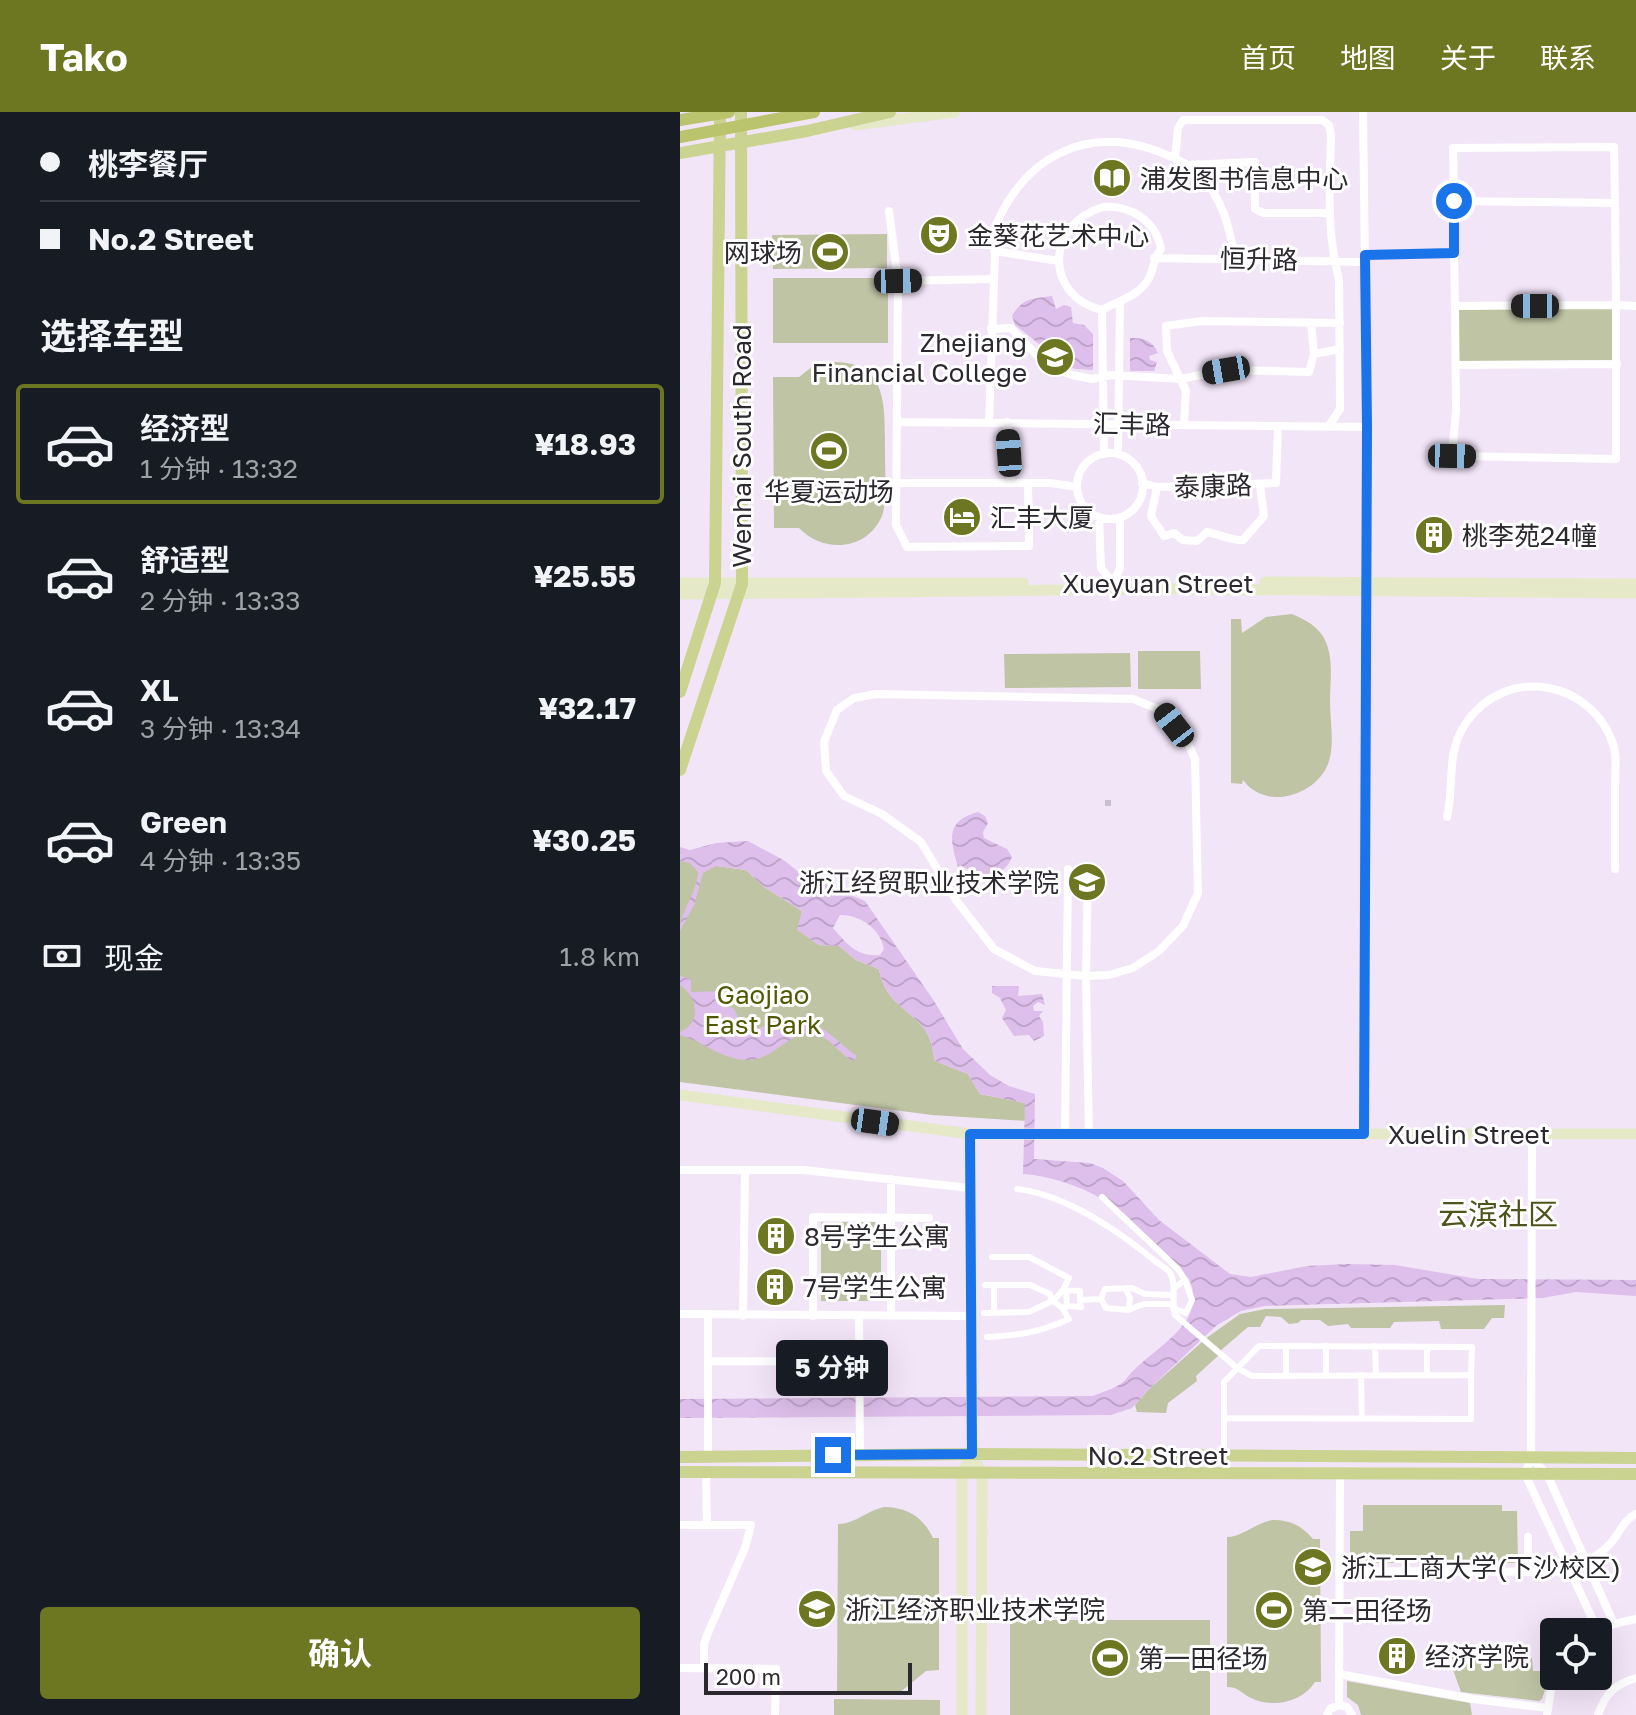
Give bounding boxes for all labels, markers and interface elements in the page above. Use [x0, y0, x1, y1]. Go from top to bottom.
text: Tako [40, 34, 128, 79]
text: 首页 [1240, 41, 1296, 74]
text: 地图 [1340, 41, 1396, 74]
text: 关于 [1440, 41, 1496, 74]
text: 联系 [1540, 41, 1596, 74]
text: 桃李餐厅 [88, 146, 208, 182]
library icon: 浦发图书信息中心 [1091, 157, 1133, 199]
place label: 浦发图书信息中心 [1140, 163, 1348, 194]
route start [1436, 183, 1472, 219]
theatre icon: 金葵花艺术中心 [918, 214, 960, 256]
place label: 金葵花艺术中心 [967, 220, 1149, 251]
text: No.2 Street [88, 221, 254, 257]
sports icon: 网球场 [809, 231, 851, 273]
place label: 网球场 [724, 237, 802, 268]
street label: 恒升路 [1220, 243, 1298, 275]
car [874, 269, 922, 293]
car [1511, 294, 1559, 318]
text: 选择车型 [40, 314, 184, 357]
street label: Wenhai South Road [726, 324, 757, 568]
place label: Zhejiang Financial College [811, 327, 1027, 388]
school or university icon: Zhejiang Financial College [1034, 336, 1076, 378]
car [1200, 354, 1252, 386]
icon: car [44, 408, 116, 480]
street label: 汇丰路 [1093, 408, 1171, 440]
text: 经济型 [140, 410, 230, 446]
text: ¥18.93 [535, 426, 636, 462]
car [995, 428, 1023, 478]
sports icon: 华夏运动场 [808, 430, 850, 472]
car [1428, 444, 1476, 468]
text: 1 分钟 · 13:32 [140, 453, 298, 484]
street label: 泰康路 [1173, 469, 1253, 503]
place label: 华夏运动场 [764, 476, 894, 507]
hotel icon: 汇丰大厦 [941, 496, 983, 538]
place label: 汇丰大厦 [990, 502, 1094, 533]
building icon: 桃李苑24幢 [1413, 514, 1455, 556]
place label: 桃李苑24幢 [1462, 520, 1597, 551]
icon: car [44, 540, 116, 612]
text: 舒适型 [140, 542, 230, 578]
text: ¥25.55 [533, 558, 636, 594]
street label: Xueyuan Street [1062, 568, 1254, 599]
text: 2 分钟 · 13:33 [140, 585, 300, 616]
icon: car [44, 672, 116, 744]
text: XL [140, 672, 179, 708]
text: ¥32.17 [538, 690, 636, 726]
car [1150, 699, 1198, 751]
text: 3 分钟 · 13:34 [140, 713, 301, 744]
icon: car [44, 804, 116, 876]
text: Green [140, 804, 227, 840]
text: ¥30.25 [532, 822, 636, 858]
text: 4 分钟 · 13:35 [140, 845, 301, 876]
school or university icon: 浙江经贸职业技术学院 [1066, 861, 1108, 903]
place label: 浙江经贸职业技术学院 [799, 867, 1059, 898]
icon: cash [40, 934, 84, 978]
text: 现金 [104, 940, 164, 976]
text: 1.8 km [560, 941, 640, 972]
park label: Gaojiao East Park [704, 979, 822, 1040]
car [850, 1107, 900, 1137]
street label: Xuelin Street [1388, 1119, 1550, 1150]
district label: 云滨社区 [1438, 1196, 1558, 1232]
building icon: 8号学生公寓 [755, 1215, 797, 1257]
place label: 8号学生公寓 [804, 1221, 950, 1252]
building icon: 7号学生公寓 [754, 1266, 796, 1308]
place label: 7号学生公寓 [803, 1272, 947, 1303]
callout: 5 分钟 [777, 1339, 889, 1395]
text: 5 分钟 [795, 1352, 869, 1383]
route end [815, 1437, 851, 1473]
street label: No.2 Street [1087, 1440, 1229, 1471]
school or university icon: 浙江工商大学(下沙校区) [1292, 1546, 1334, 1588]
place label: 浙江工商大学(下沙校区) [1341, 1552, 1621, 1583]
school or university icon: 浙江经济职业技术学院 [796, 1588, 838, 1630]
sports icon: 第二田径场 [1253, 1589, 1295, 1631]
place label: 浙江经济职业技术学院 [845, 1594, 1105, 1625]
place label: 第二田径场 [1302, 1595, 1432, 1626]
button: 确认 [40, 1607, 640, 1699]
map controls [1540, 1618, 1612, 1690]
button: locate [1540, 1618, 1612, 1690]
building icon: 经济学院 [1376, 1635, 1418, 1677]
sports icon: 第一田径场 [1089, 1637, 1131, 1679]
place label: 经济学院 [1425, 1641, 1529, 1672]
place label: 第一田径场 [1138, 1643, 1268, 1674]
scale bar [704, 1659, 912, 1695]
text: 200 m [716, 1663, 781, 1690]

